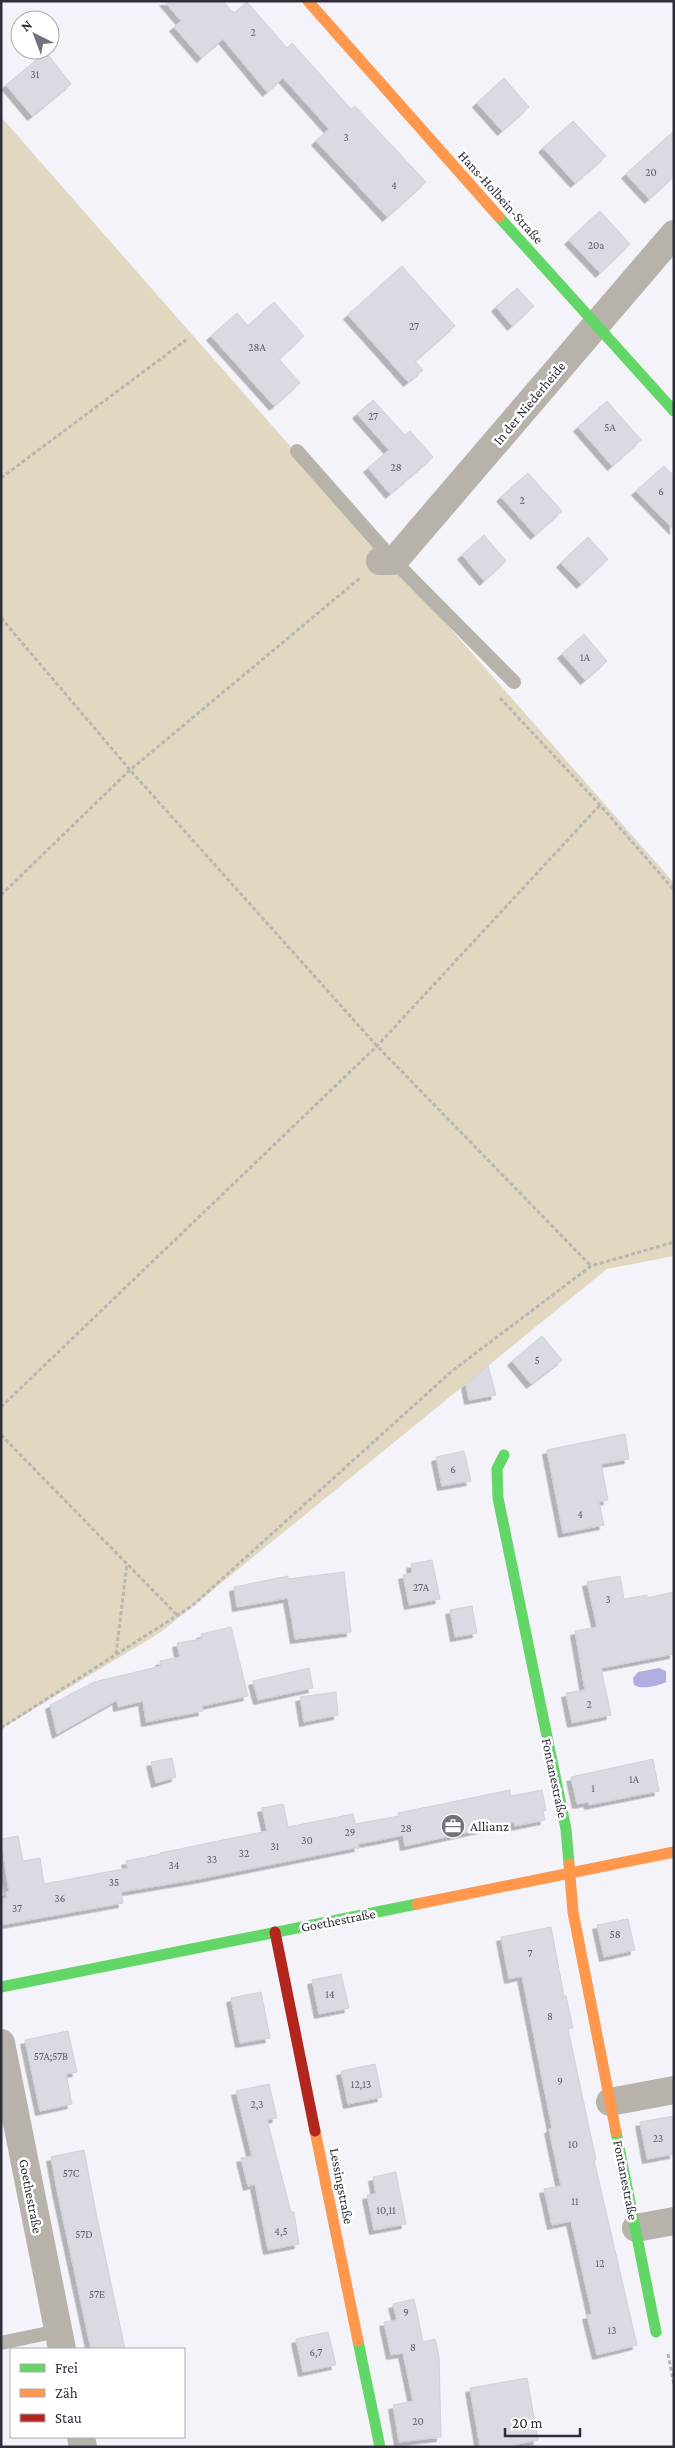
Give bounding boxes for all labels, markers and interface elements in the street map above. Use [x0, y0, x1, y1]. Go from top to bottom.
north arrow [10, 10, 60, 60]
text: N [17, 16, 36, 34]
house number: 2 [250, 26, 256, 38]
house number: 31 [31, 68, 40, 80]
house number: 3 [343, 131, 349, 143]
street label: Hans-Holbein-Straße [455, 147, 547, 247]
house number: 20 [645, 166, 657, 178]
house number: 4 [391, 179, 397, 191]
house number: 20a [588, 239, 604, 251]
house number: 27 [409, 320, 419, 332]
house number: 28A [248, 341, 266, 353]
street label: In der Niederheide [490, 358, 568, 448]
house number: 27 [368, 410, 378, 422]
house number: 5A [604, 421, 616, 433]
house number: 28 [390, 461, 402, 473]
house number: 6 [658, 485, 664, 497]
house number: 2 [519, 494, 525, 506]
house number: 1A [580, 651, 591, 663]
house number: 5 [534, 1354, 540, 1366]
house number: 6 [450, 1463, 456, 1475]
house number: 4 [577, 1508, 583, 1520]
house number: 27A [413, 1581, 430, 1593]
house number: 3 [605, 1593, 611, 1605]
house number: 2 [586, 1698, 592, 1710]
street label: Fontanestraße [539, 1737, 571, 1819]
house number: 1A [629, 1773, 640, 1785]
house number: 1 [591, 1782, 595, 1794]
office icon: Allianz [440, 1813, 466, 1839]
place label: Allianz [470, 1818, 509, 1834]
house number: 28 [400, 1822, 412, 1834]
house number: 29 [345, 1826, 355, 1838]
house number: 30 [301, 1834, 313, 1846]
house number: 31 [271, 1840, 280, 1852]
house number: 32 [239, 1847, 249, 1859]
house number: 33 [207, 1853, 217, 1865]
house number: 34 [169, 1859, 180, 1871]
house number: 35 [109, 1876, 119, 1888]
house number: 36 [55, 1892, 65, 1904]
house number: 37 [12, 1902, 22, 1914]
street label: Goethestraße [299, 1905, 377, 1935]
house number: 58 [609, 1928, 621, 1940]
house number: 7 [527, 1947, 533, 1959]
house number: 14 [325, 1988, 335, 2000]
house number: 8 [547, 2010, 553, 2022]
house number: 57A;57B [34, 2050, 68, 2063]
house number: 9 [557, 2075, 563, 2087]
house number: 12,13 [351, 2078, 371, 2091]
house number: 2,3 [251, 2098, 263, 2111]
house number: 23 [653, 2132, 663, 2144]
house number: 10 [568, 2138, 578, 2150]
street label: Fontanestraße [610, 2139, 642, 2221]
street label: Lessingstraße [327, 2147, 357, 2225]
street label: Goethestraße [16, 2157, 46, 2235]
house number: 57C [63, 2167, 80, 2179]
house number: 11 [571, 2195, 579, 2207]
house number: 10,11 [376, 2204, 396, 2217]
house number: 4,5 [274, 2225, 288, 2238]
house number: 57D [75, 2228, 93, 2240]
house number: 12 [596, 2257, 604, 2269]
house number: 57E [89, 2288, 105, 2300]
house number: 9 [403, 2306, 409, 2318]
house number: 13 [608, 2324, 616, 2336]
house number: 8 [410, 2341, 416, 2353]
house number: 6,7 [310, 2346, 322, 2359]
legend [10, 2348, 185, 2438]
text: Frei [55, 2360, 78, 2376]
text: Zäh [55, 2385, 78, 2401]
scale bar [505, 2406, 580, 2438]
text: Stau [55, 2410, 82, 2426]
house number: 20 [412, 2415, 424, 2427]
text: 20 m [512, 2415, 543, 2431]

